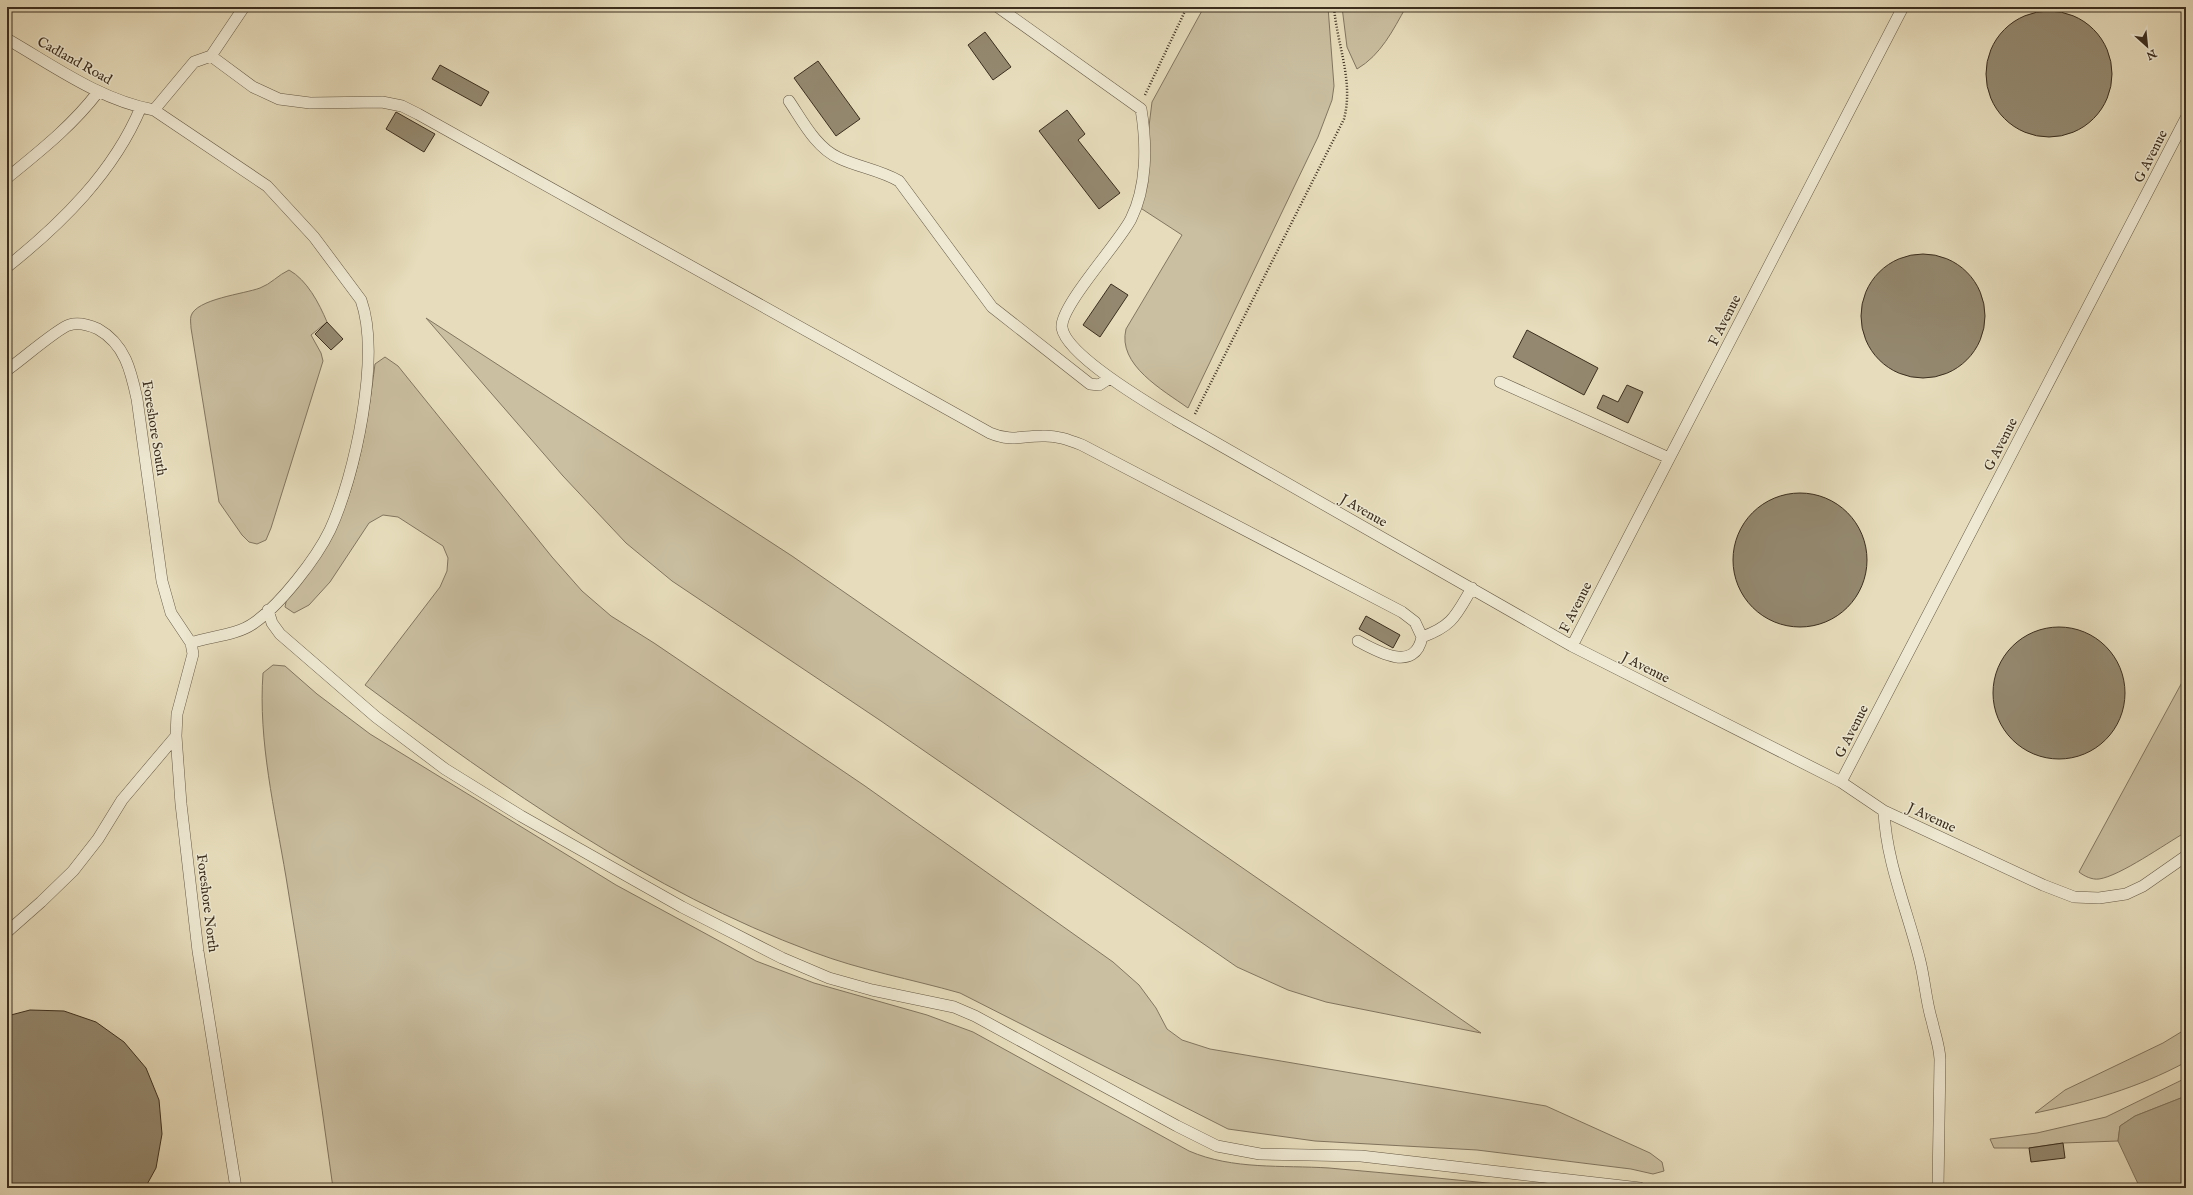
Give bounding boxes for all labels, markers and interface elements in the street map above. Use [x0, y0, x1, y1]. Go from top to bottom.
north arrow [2127, 26, 2167, 66]
street label: Cadland Road [34, 33, 116, 89]
text: N [2143, 45, 2159, 63]
street label: G Avenue [2130, 126, 2172, 186]
street label: F Avenue [1704, 291, 1746, 349]
street label: Foreshore South [138, 379, 171, 478]
street label: G Avenue [1980, 414, 2022, 474]
street label: J Avenue [1335, 489, 1391, 532]
street label: F Avenue [1555, 578, 1597, 636]
street label: J Avenue [1617, 647, 1673, 688]
street label: G Avenue [1831, 701, 1873, 761]
street label: J Avenue [1903, 798, 1959, 837]
street label: Foreshore North [192, 853, 222, 954]

